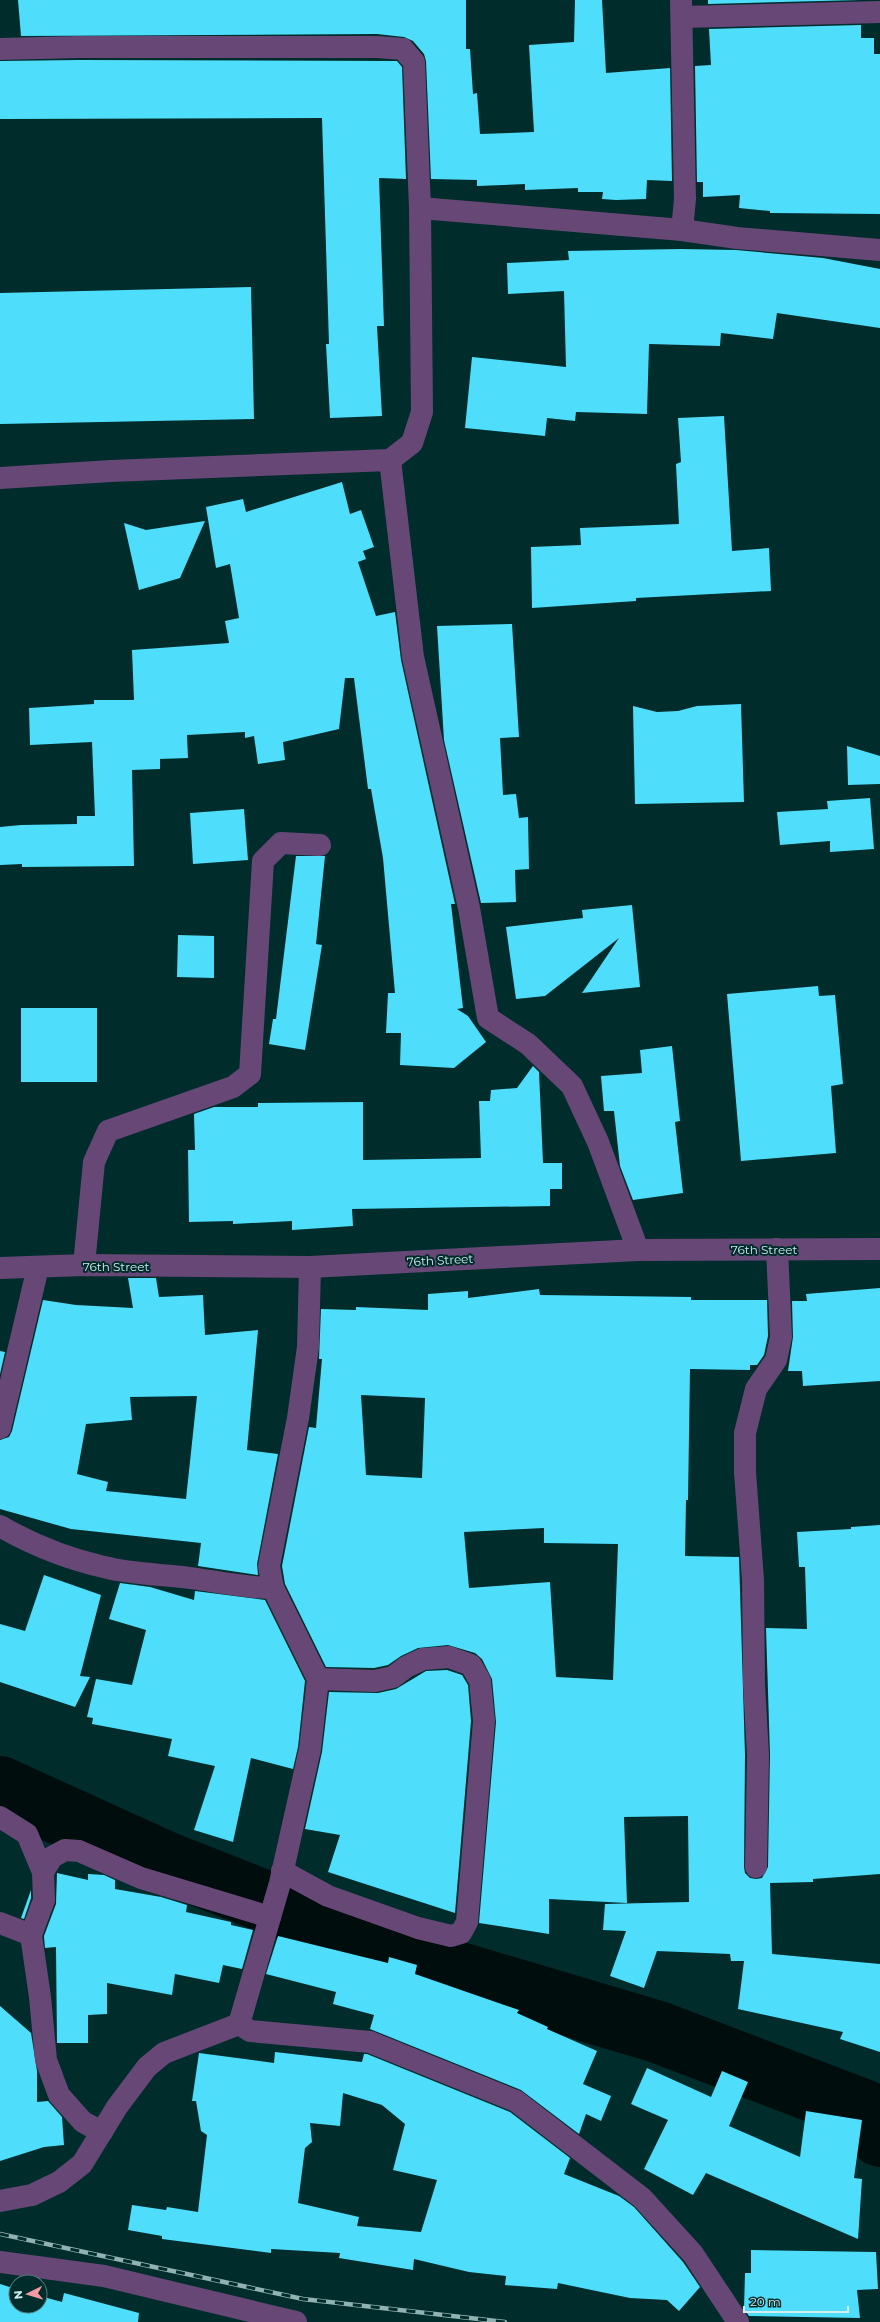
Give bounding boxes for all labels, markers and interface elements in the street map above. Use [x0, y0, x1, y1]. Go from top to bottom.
street label: 76th Street [731, 1242, 797, 1257]
street label: 76th Street [406, 1251, 474, 1269]
street label: 76th Street [83, 1259, 149, 1274]
north arrow [8, 2274, 48, 2314]
scale bar [744, 2288, 848, 2314]
text: N [11, 2290, 25, 2300]
text: 20 m [750, 2294, 781, 2309]

